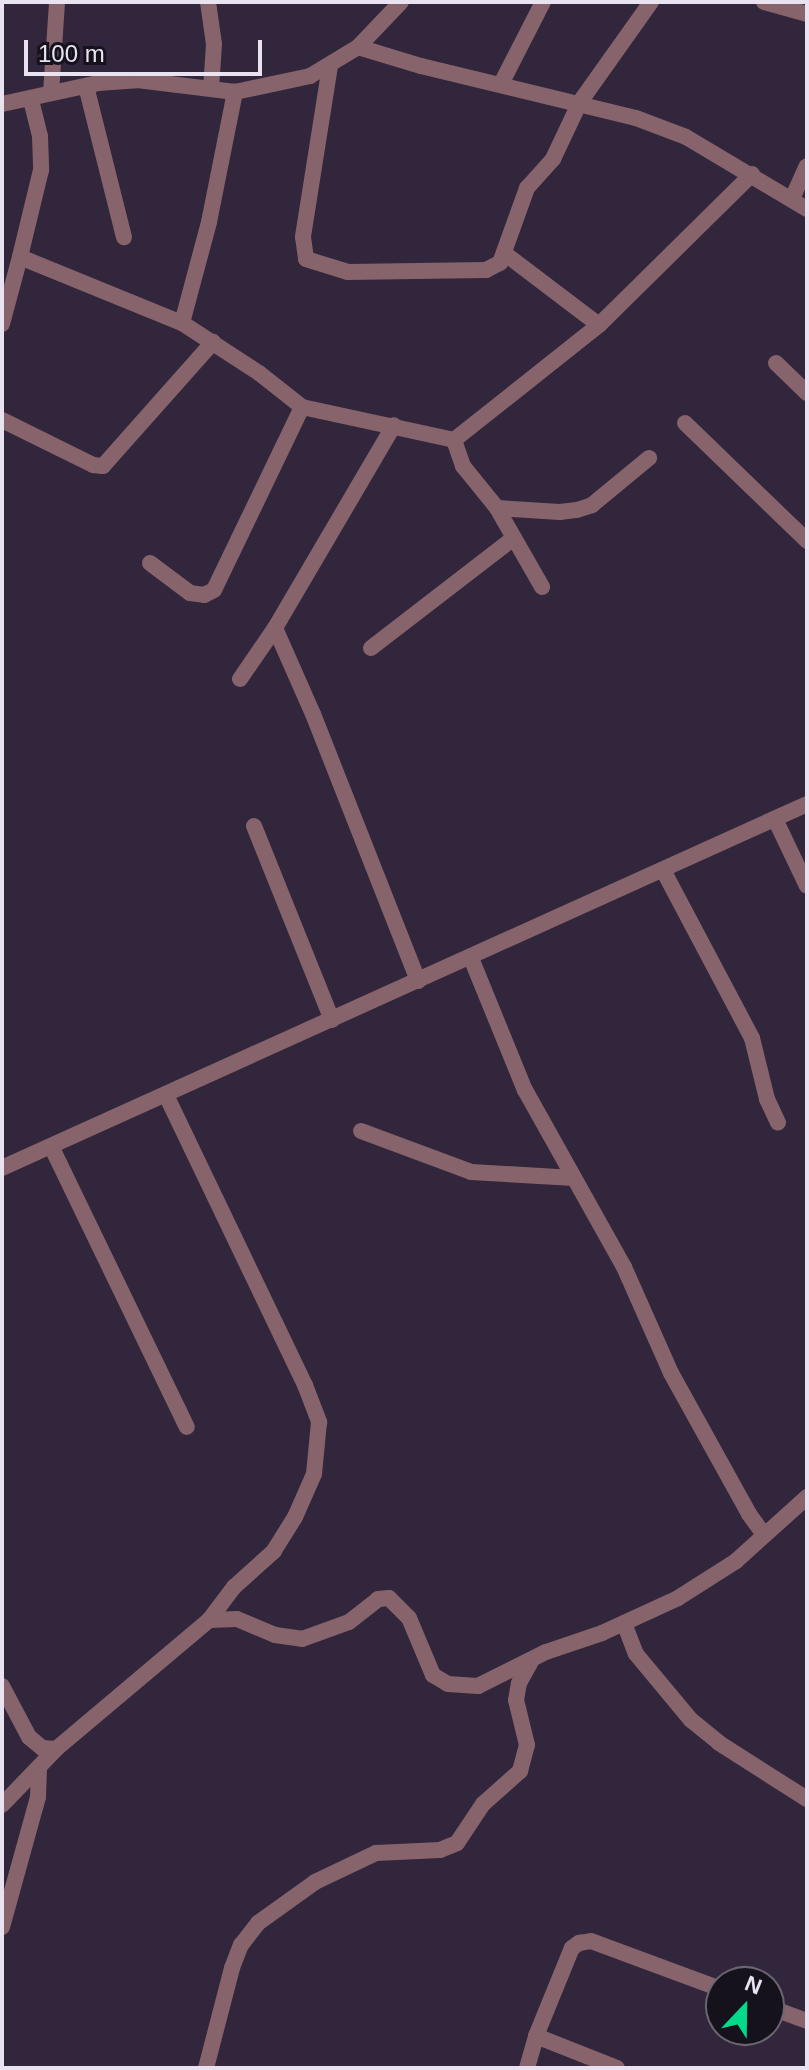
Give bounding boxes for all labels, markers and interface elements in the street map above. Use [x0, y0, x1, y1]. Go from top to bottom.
scale bar [28, 24, 266, 74]
text: 100 m [38, 40, 105, 67]
north arrow [705, 1966, 785, 2046]
text: N [741, 1971, 765, 2000]

